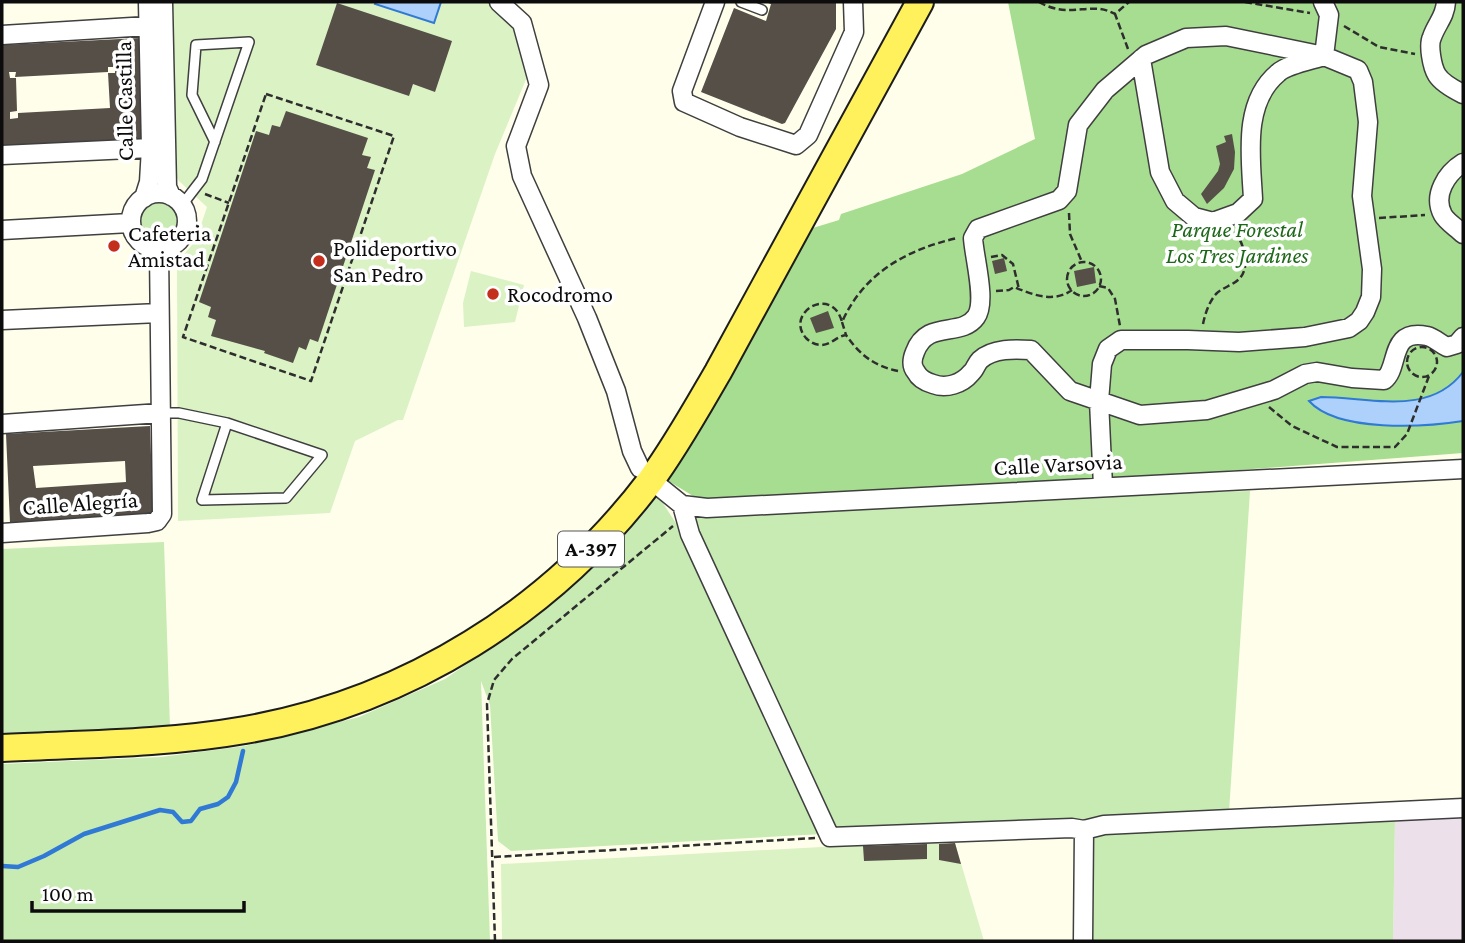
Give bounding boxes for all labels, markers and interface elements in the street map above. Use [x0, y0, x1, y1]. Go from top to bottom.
street label: Calle Castilla [110, 40, 138, 161]
park label: Parque Forestal Los Tres Jardines [1166, 216, 1309, 268]
place label: Cafeteria Amistad [128, 220, 212, 272]
place label: Polideportivo San Pedro [333, 235, 457, 287]
marker: Cafeteria Amistad [106, 238, 122, 254]
marker: Polideportivo San Pedro [311, 253, 327, 269]
place label: Rocodromo [507, 281, 613, 307]
marker: Rocodromo [485, 286, 501, 302]
street label: Calle Varsovia [993, 448, 1123, 480]
street label: Calle Alegría [21, 486, 139, 520]
road number: A-397 [558, 532, 624, 566]
scale bar [32, 870, 243, 914]
text: 100 m [42, 882, 94, 906]

